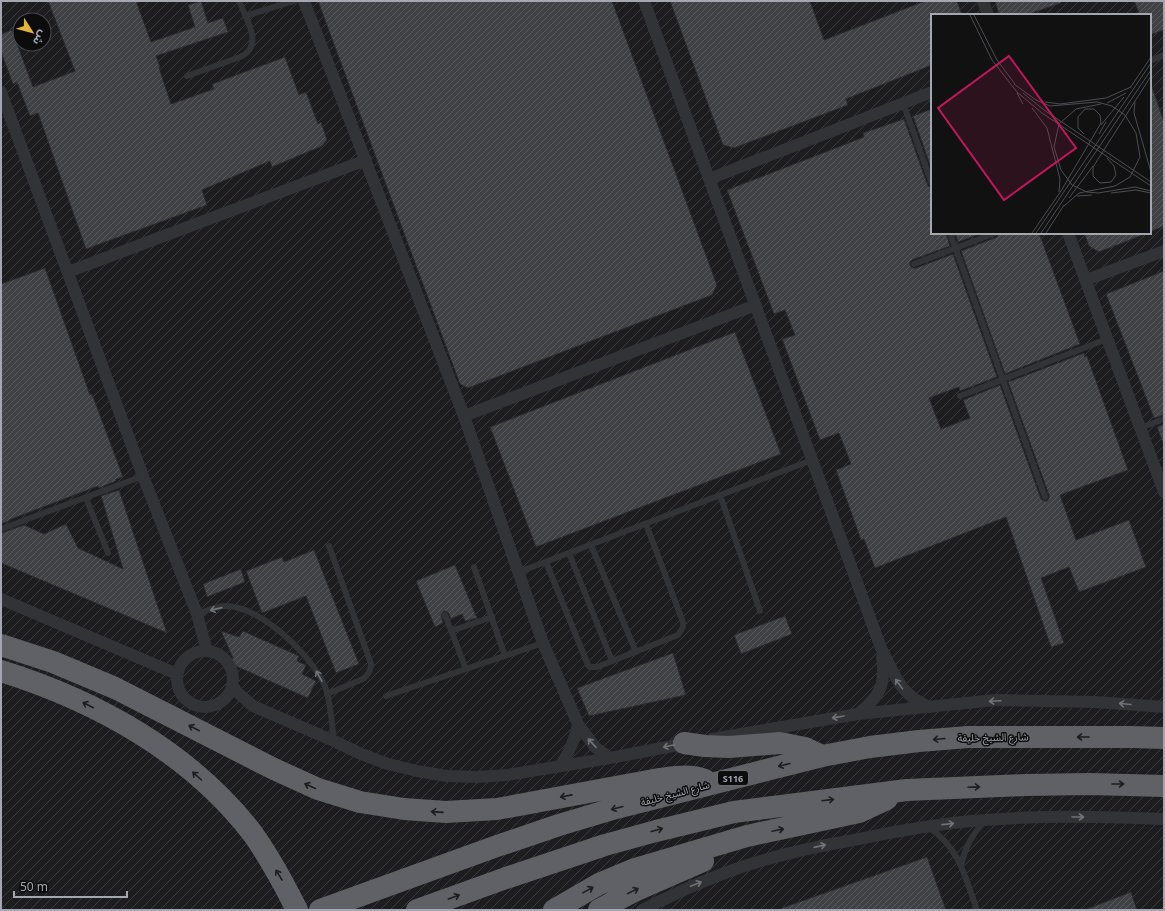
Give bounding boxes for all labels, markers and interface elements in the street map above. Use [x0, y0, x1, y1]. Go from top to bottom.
north arrow [12, 12, 52, 52]
inset map [931, 14, 1151, 234]
text: ش [30, 28, 51, 49]
one-way arrow [210, 605, 223, 613]
one-way arrow [315, 670, 322, 682]
one-way arrow [895, 678, 903, 689]
one-way arrow [989, 697, 1002, 704]
one-way arrow [83, 701, 95, 708]
one-way arrow [1119, 701, 1132, 708]
one-way arrow [832, 713, 845, 721]
one-way arrow [188, 724, 200, 731]
street label: شارع الشيخ خليفة [957, 729, 1029, 746]
one-way arrow [1077, 733, 1090, 741]
one-way arrow [933, 735, 946, 742]
one-way arrow [587, 738, 597, 748]
one-way arrow [663, 743, 676, 751]
one-way arrow [777, 762, 790, 770]
one-way arrow [192, 771, 203, 780]
road number: S116 [718, 771, 748, 785]
street label: شارع الشيخ خليفة [639, 777, 711, 810]
one-way arrow [1111, 780, 1124, 788]
one-way arrow [305, 782, 317, 789]
one-way arrow [967, 783, 980, 791]
one-way arrow [560, 793, 573, 801]
one-way arrow [821, 796, 834, 804]
one-way arrow [611, 805, 624, 812]
one-way arrow [431, 808, 444, 815]
one-way arrow [1071, 813, 1084, 821]
one-way arrow [942, 820, 955, 828]
one-way arrow [771, 825, 784, 833]
one-way arrow [651, 826, 664, 834]
one-way arrow [814, 842, 827, 850]
one-way arrow [275, 869, 283, 881]
scale bar [14, 873, 127, 899]
text: 50 m [20, 878, 48, 895]
one-way arrow [690, 880, 702, 888]
one-way arrow [582, 886, 594, 894]
one-way arrow [627, 887, 639, 895]
one-way arrow [448, 892, 460, 900]

